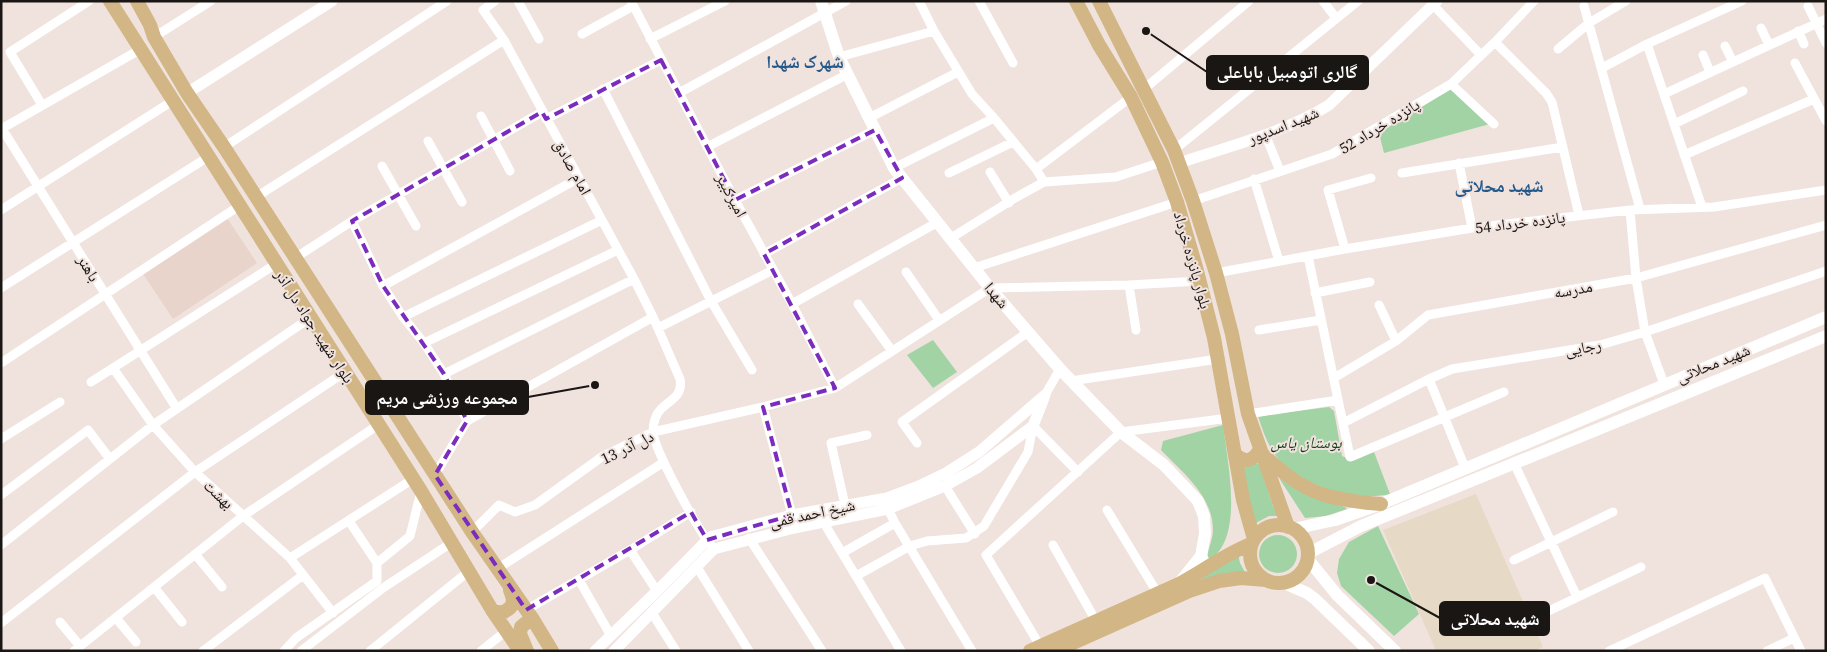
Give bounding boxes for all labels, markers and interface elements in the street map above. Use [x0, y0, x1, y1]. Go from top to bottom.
district label: شهرک شهدا [766, 49, 844, 74]
callout: گالری اتومبیل باباعلی [1207, 56, 1368, 89]
text: گالری اتومبیل باباعلی [1216, 59, 1358, 84]
street label: پانزده خرداد 52 [1334, 93, 1424, 159]
street label: شهید اسدپور [1243, 101, 1322, 150]
street label: امام صادق [549, 135, 597, 199]
street label: امیرکبیر [711, 168, 753, 221]
district label: شهید محلاتی [1454, 173, 1544, 198]
street label: پانزده خرداد 54 [1474, 206, 1567, 238]
street label: بلوار پانزده خرداد [1169, 209, 1217, 311]
street label: باهنر [72, 250, 106, 286]
street label: بلوار شهید جواد دل آذر [269, 264, 360, 387]
street label: مدرسه [1552, 275, 1594, 303]
street label: شهدا [980, 277, 1014, 313]
street label: رجایی [1563, 333, 1603, 361]
street label: شهید محلاتی [1673, 338, 1753, 388]
callout: مجموعه ورزشی مریم [366, 381, 528, 414]
text: مجموعه ورزشی مریم [376, 385, 518, 410]
street label: دل آذر 13 [597, 425, 657, 469]
park label: بوستان یاس [1270, 431, 1342, 453]
street label: بهشت [199, 474, 239, 514]
street label: شیخ احمد قمی [767, 493, 857, 533]
callout: شهید محلاتی [1440, 602, 1549, 635]
text: شهید محلاتی [1450, 606, 1540, 631]

